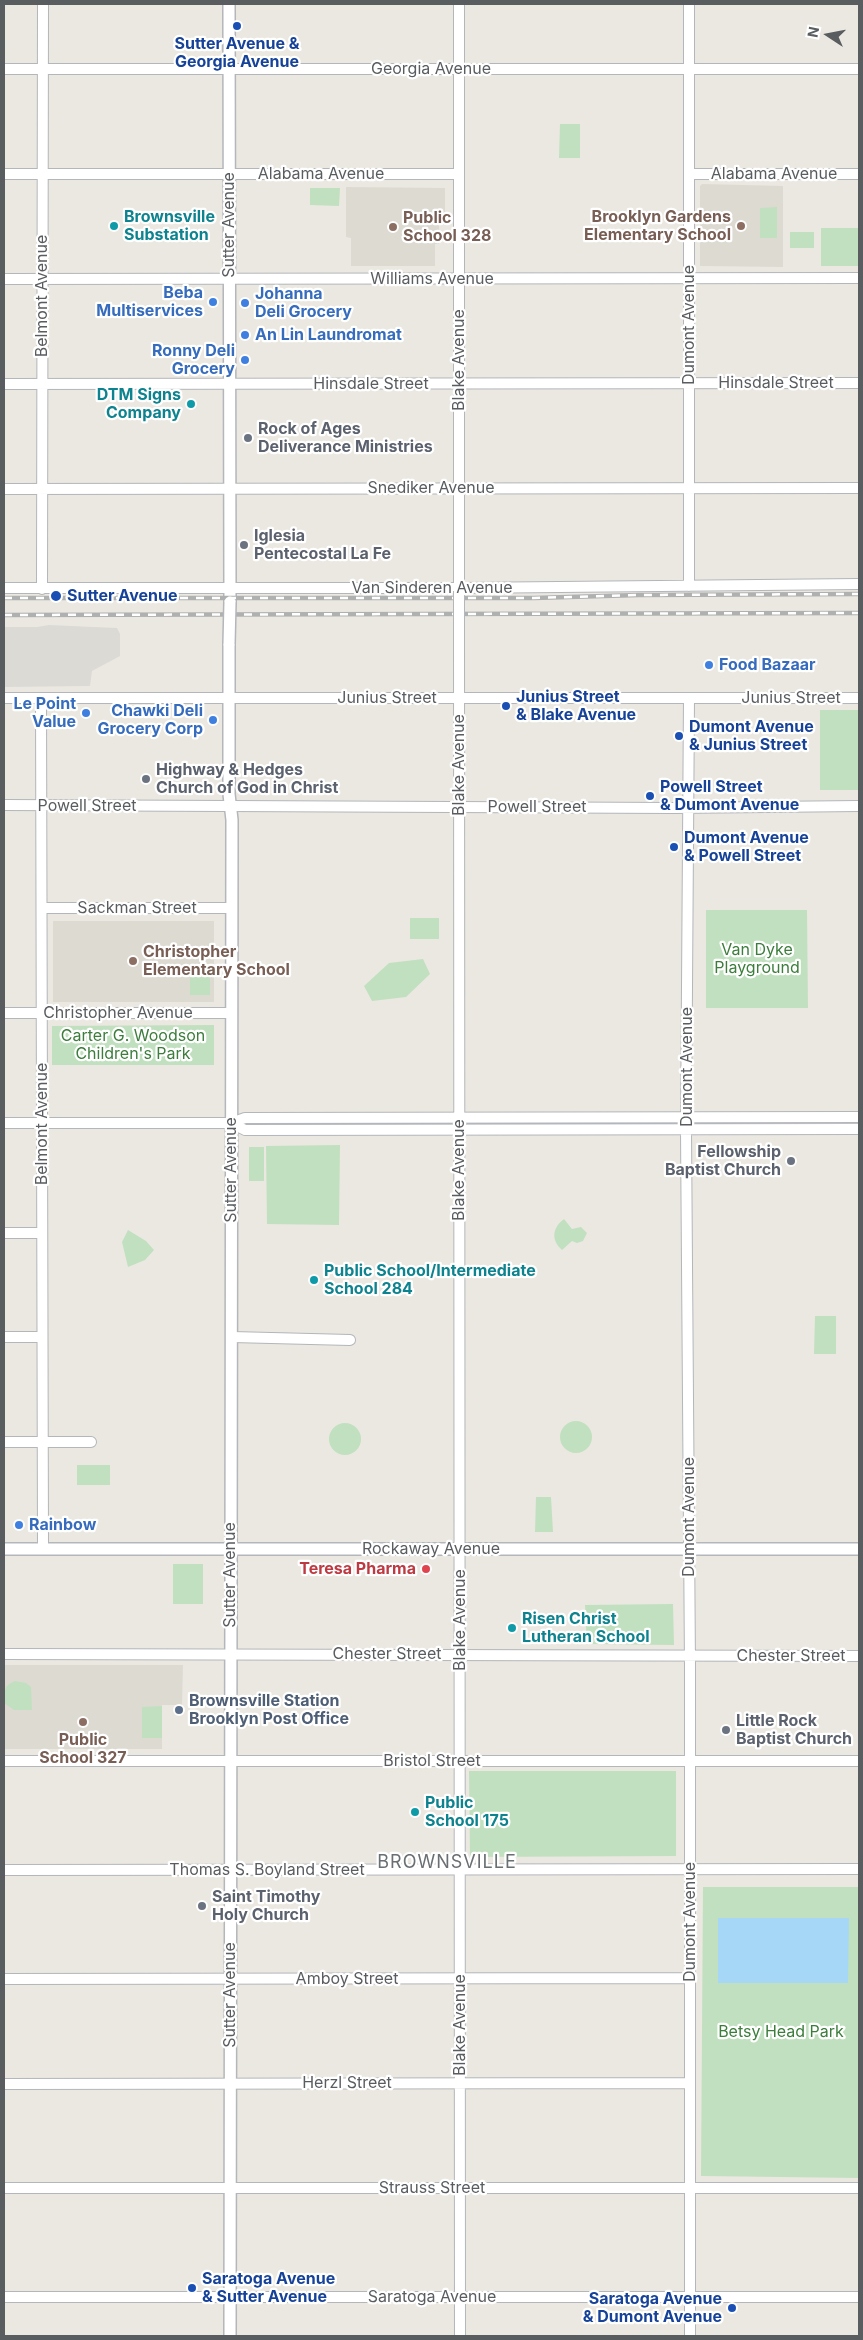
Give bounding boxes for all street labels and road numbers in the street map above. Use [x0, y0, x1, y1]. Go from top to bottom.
street label: Georgia Avenue [371, 59, 491, 79]
street label: Alabama Avenue [258, 164, 384, 184]
street label: Alabama Avenue [711, 164, 837, 184]
street label: Sutter Avenue [219, 172, 239, 278]
street label: Belmont Avenue [32, 235, 52, 357]
street label: Dumont Avenue [679, 265, 699, 385]
street label: Williams Avenue [370, 269, 494, 289]
street label: Blake Avenue [449, 309, 469, 411]
street label: Hinsdale Street [718, 373, 834, 393]
street label: Hinsdale Street [313, 374, 429, 394]
street label: Snediker Avenue [367, 478, 495, 498]
street label: Van Sinderen Avenue [351, 578, 513, 598]
street label: Junius Street [337, 688, 437, 708]
street label: Junius Street [741, 688, 841, 708]
street label: Blake Avenue [449, 714, 469, 816]
street label: Powell Street [38, 796, 136, 816]
street label: Powell Street [488, 797, 586, 817]
street label: Sackman Street [77, 898, 197, 918]
street label: Christopher Avenue [43, 1003, 193, 1023]
street label: Dumont Avenue [677, 1007, 697, 1127]
street label: Belmont Avenue [32, 1063, 52, 1185]
street label: Sutter Avenue [221, 1117, 241, 1223]
street label: Blake Avenue [449, 1119, 469, 1221]
street label: Dumont Avenue [679, 1457, 699, 1577]
street label: Sutter Avenue [220, 1522, 240, 1628]
street label: Rockaway Avenue [362, 1539, 500, 1559]
street label: Blake Avenue [450, 1569, 470, 1671]
street label: Chester Street [332, 1644, 442, 1664]
street label: Chester Street [736, 1646, 846, 1666]
street label: Bristol Street [383, 1751, 481, 1771]
street label: Thomas S. Boyland Street [169, 1860, 365, 1880]
street label: Dumont Avenue [680, 1862, 700, 1982]
street label: Sutter Avenue [220, 1942, 240, 2048]
street label: Amboy Street [296, 1969, 398, 1989]
street label: Blake Avenue [450, 1974, 470, 2076]
street label: Herzl Street [302, 2073, 392, 2093]
street label: Strauss Street [379, 2178, 485, 2198]
street label: Saratoga Avenue [368, 2287, 496, 2307]

